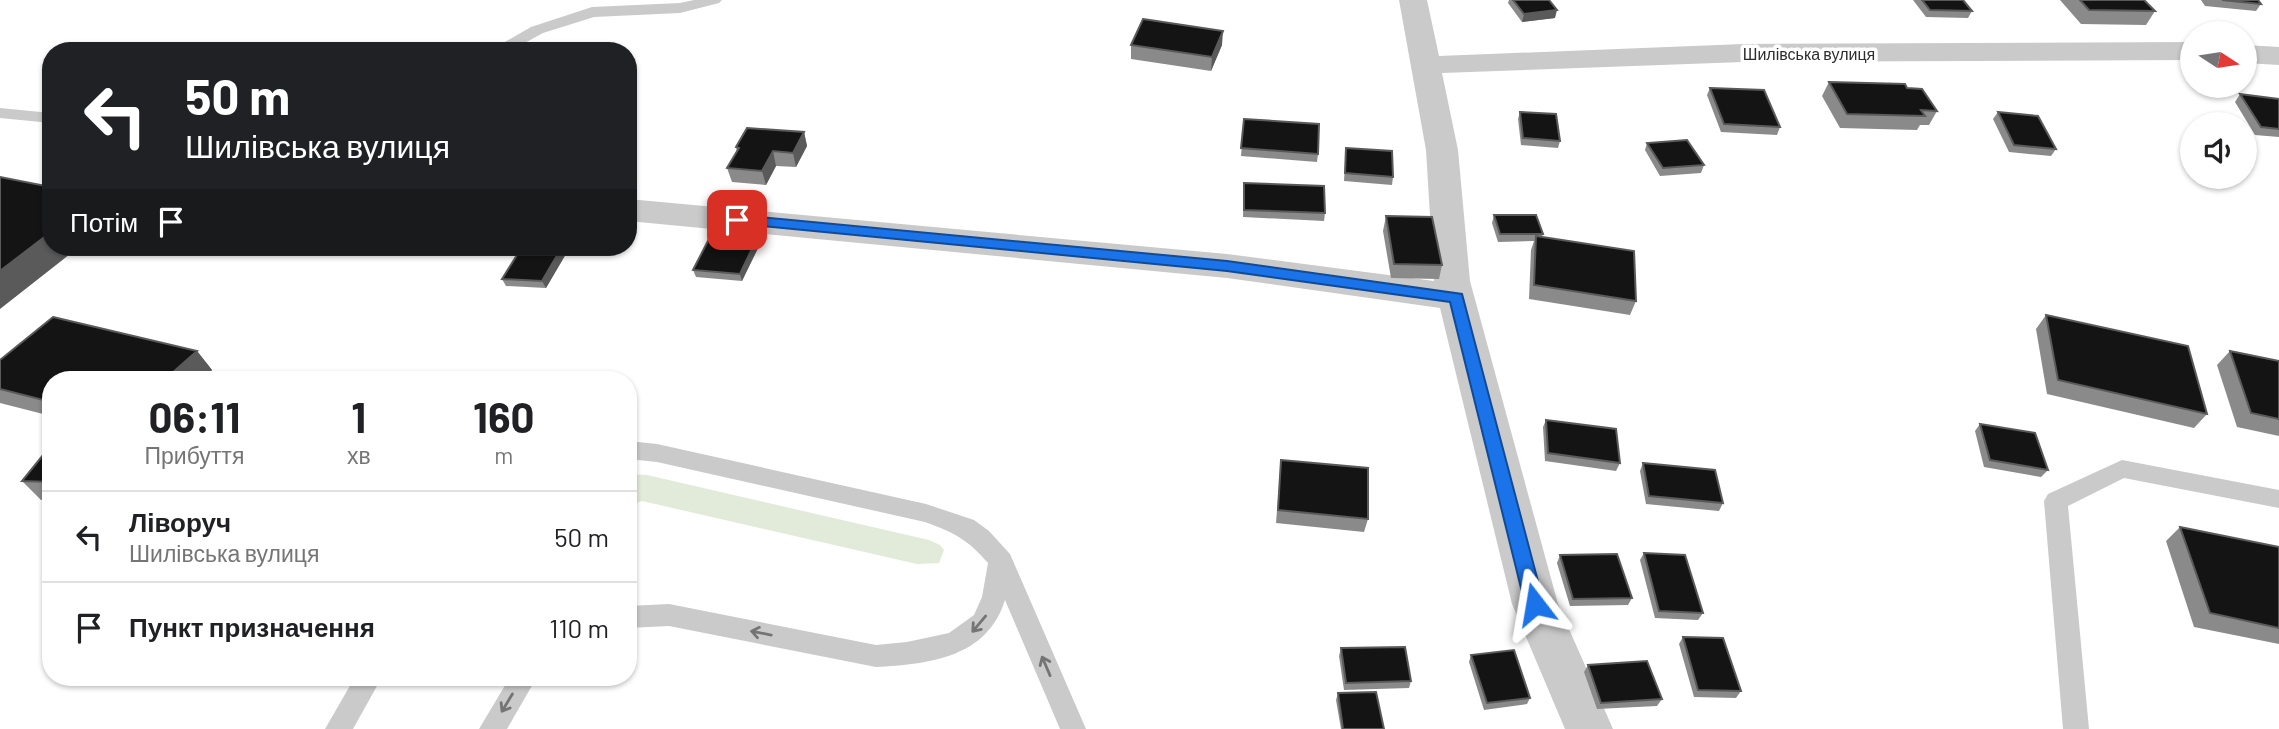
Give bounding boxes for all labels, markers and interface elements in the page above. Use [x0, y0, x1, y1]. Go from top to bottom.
north arrow [2180, 21, 2258, 98]
map controls [2180, 21, 2257, 189]
street label: Шилівська вулиця [1743, 44, 1875, 63]
text: 50 m [185, 66, 290, 125]
icon: left [70, 70, 161, 161]
button: sound [2180, 112, 2257, 189]
text: Шилівська вулиця [185, 126, 450, 164]
pin [707, 190, 767, 250]
icon: arrive [718, 201, 756, 239]
icon: arrive [152, 203, 190, 241]
text: Потім [70, 206, 138, 237]
text: 06:11 [149, 391, 240, 441]
text: 1 [351, 391, 366, 441]
text: 160 [473, 391, 534, 441]
text: Прибуття [145, 441, 244, 469]
text: хв [347, 441, 371, 469]
text: m [494, 441, 513, 469]
text: Ліворуч [129, 506, 231, 537]
icon: left [70, 518, 108, 556]
text: 50 m [554, 521, 609, 552]
text: Шилівська вулиця [129, 539, 319, 567]
position arrow [1498, 567, 1572, 641]
icon: arrive [70, 609, 108, 647]
text: Пункт призначення [129, 611, 375, 642]
text: 110 m [549, 612, 609, 643]
one-way arrow [971, 615, 987, 633]
one-way arrow [750, 626, 773, 640]
one-way arrow [1039, 656, 1052, 678]
one-way arrow [500, 692, 514, 712]

